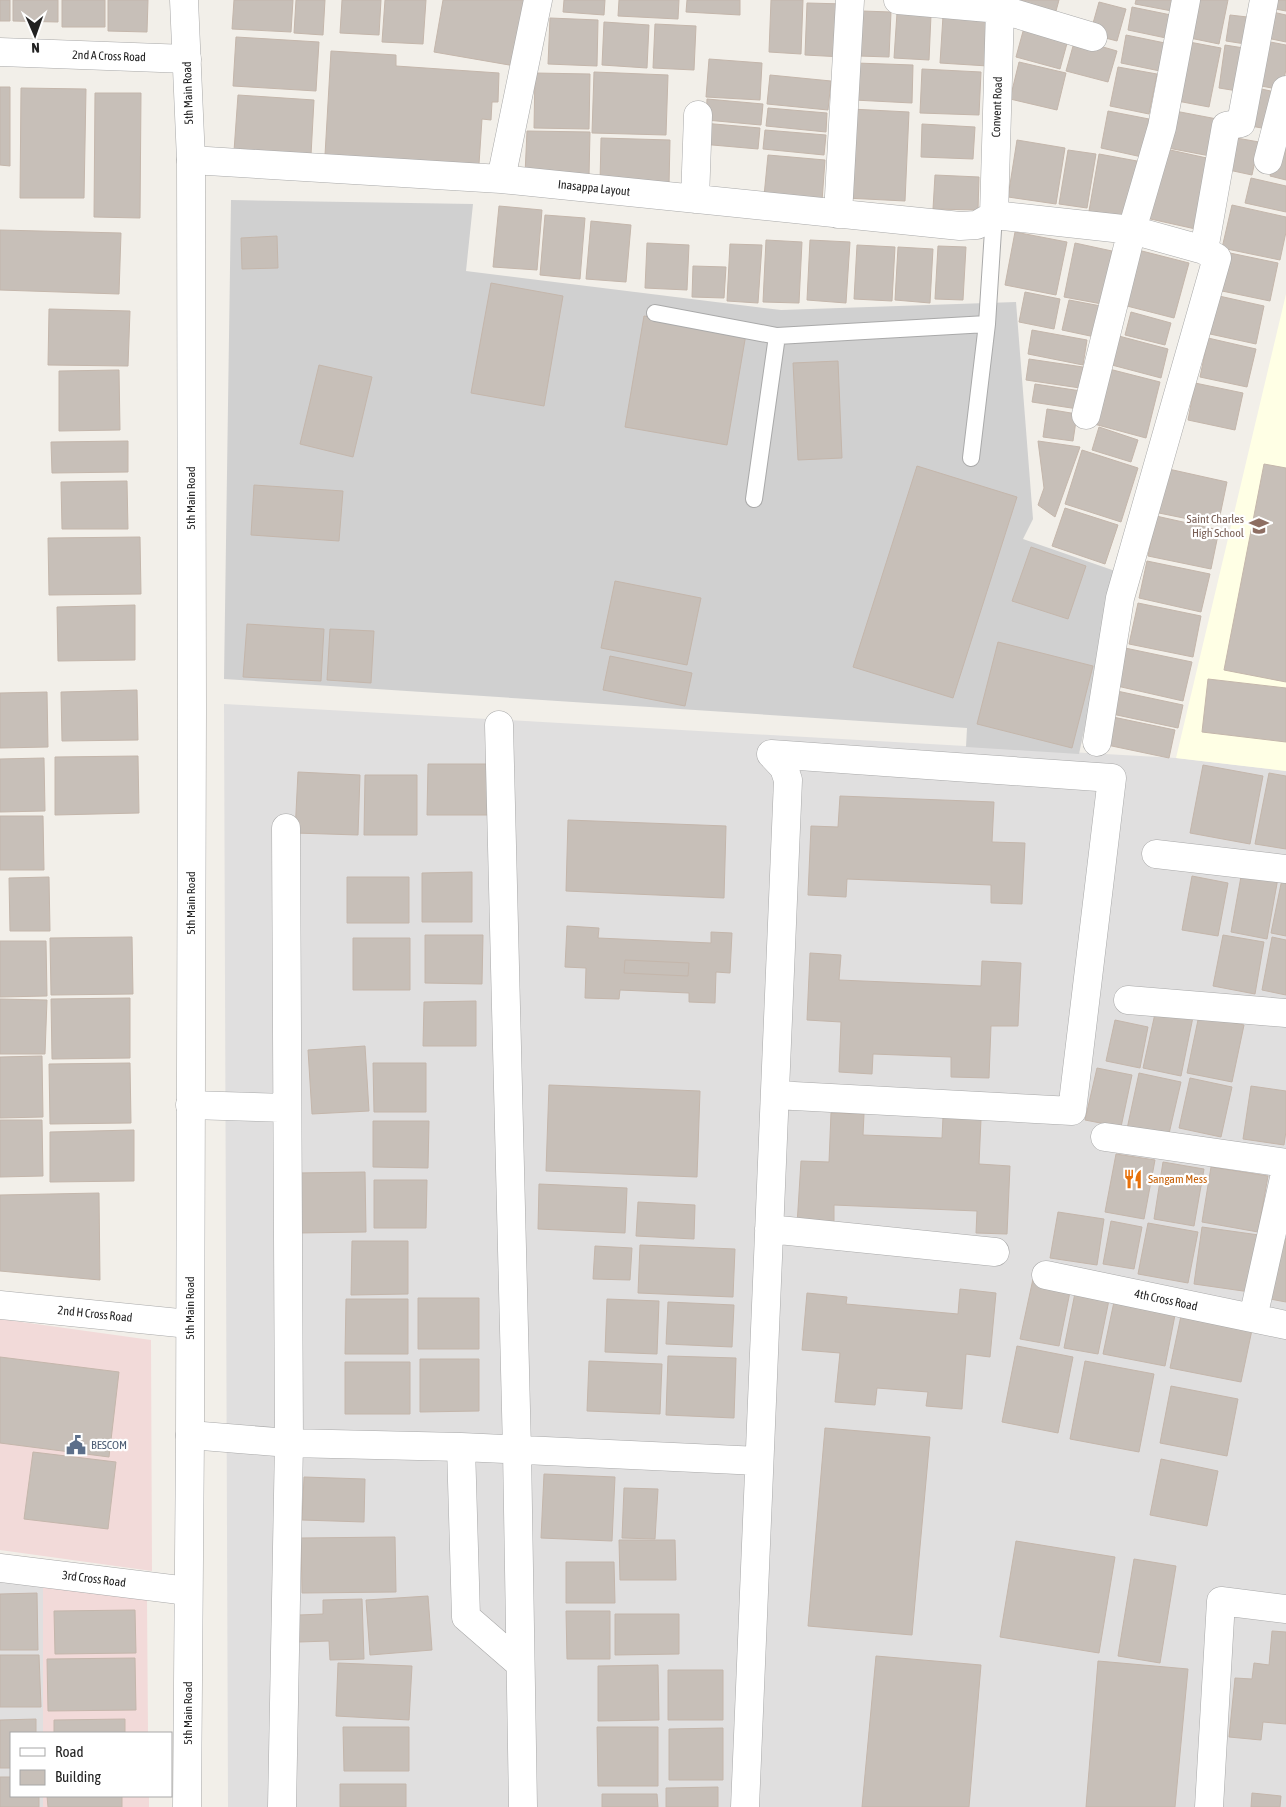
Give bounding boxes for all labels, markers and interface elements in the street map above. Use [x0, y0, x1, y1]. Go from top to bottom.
north arrow [10, 10, 60, 60]
text: N [31, 40, 40, 56]
street label: 2nd A Cross Road [72, 48, 146, 64]
street label: 5th Main Road [180, 61, 196, 125]
street label: Convent Road [989, 76, 1005, 138]
street label: Inasappa Layout [557, 177, 631, 199]
street label: 5th Main Road [184, 466, 198, 530]
place label: Saint Charles High School [1187, 512, 1245, 540]
school or university icon: Saint Charles High School [1248, 515, 1270, 537]
street label: 5th Main Road [184, 871, 198, 935]
restaurant icon: Sangam Mess [1122, 1168, 1144, 1190]
place label: Sangam Mess [1148, 1172, 1207, 1186]
street label: 5th Main Road [183, 1276, 197, 1340]
street label: 4th Cross Road [1133, 1286, 1199, 1314]
street label: 2nd H Cross Road [57, 1303, 133, 1325]
public building icon: BESCOM [65, 1434, 87, 1456]
place label: BESCOM [91, 1438, 127, 1452]
street label: 3rd Cross Road [61, 1568, 127, 1590]
street label: 5th Main Road [181, 1681, 195, 1745]
legend [10, 1732, 172, 1797]
text: Road [55, 1743, 84, 1760]
text: Building [55, 1768, 101, 1785]

